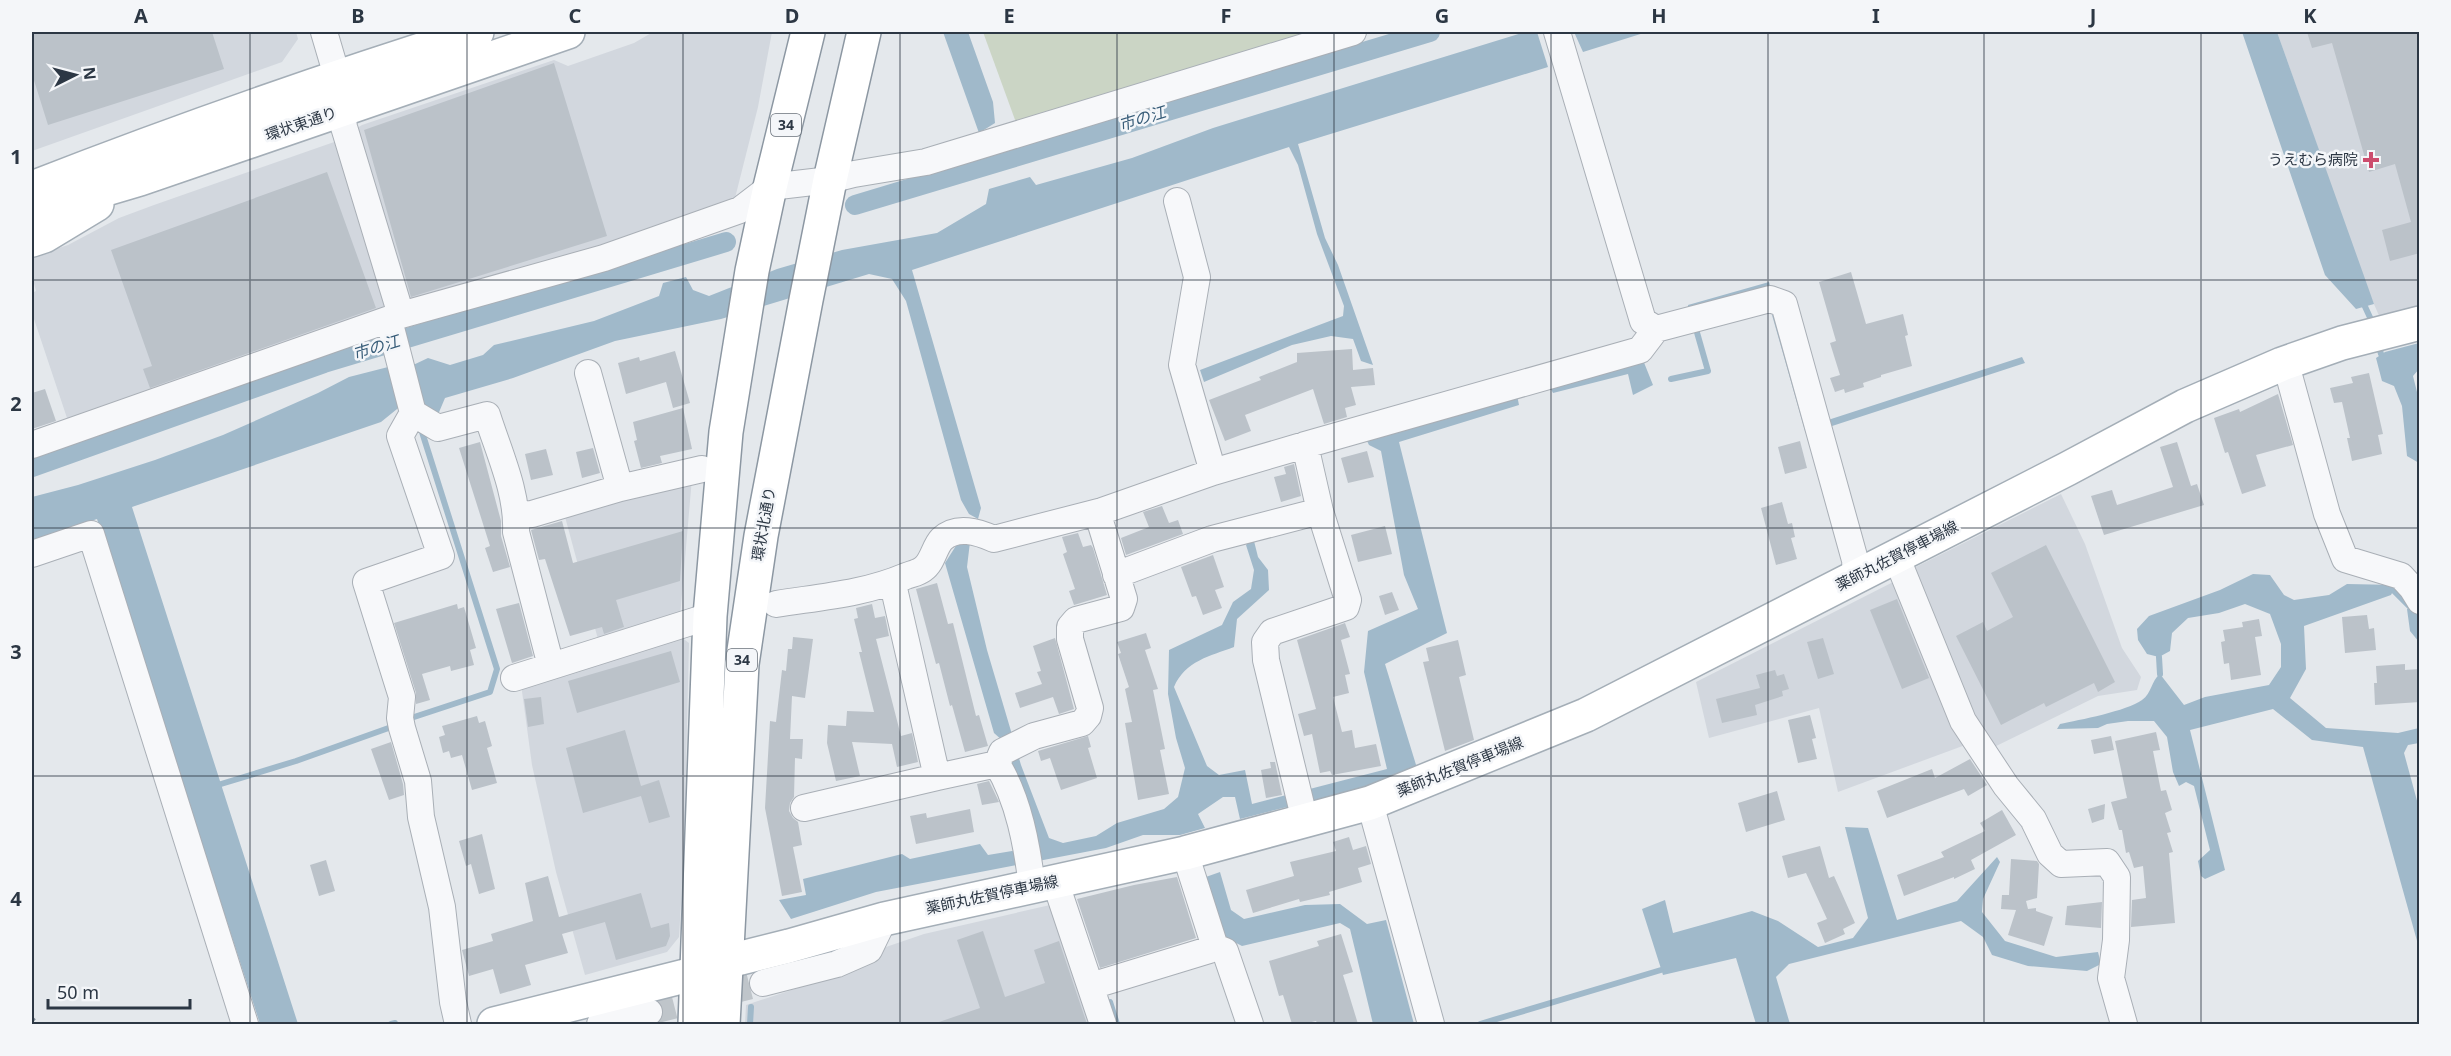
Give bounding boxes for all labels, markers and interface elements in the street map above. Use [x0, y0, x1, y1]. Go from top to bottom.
text: A [134, 2, 148, 29]
text: B [351, 2, 365, 29]
text: C [569, 2, 582, 29]
text: D [785, 2, 799, 29]
text: E [1003, 2, 1015, 29]
text: F [1221, 2, 1231, 29]
text: G [1435, 2, 1449, 29]
text: H [1651, 2, 1667, 29]
text: I [1872, 2, 1880, 29]
text: J [2088, 2, 2096, 29]
text: K [2303, 2, 2317, 29]
north arrow [45, 45, 105, 105]
text: N [78, 66, 102, 81]
water label: 市の江 [1116, 100, 1170, 136]
street label: 環状東通り [262, 101, 339, 145]
road number: 34 [771, 114, 801, 136]
text: 1 [10, 143, 22, 170]
place label: うえむら病院 [2268, 149, 2358, 169]
marker: うえむら病院 [2362, 151, 2380, 169]
water label: 市の江 [350, 329, 404, 365]
text: 2 [10, 390, 22, 417]
street label: 環状北通り [747, 485, 779, 563]
street label: 薬師丸佐賀停車場線 [1832, 516, 1961, 595]
text: 3 [10, 638, 22, 665]
road number: 34 [727, 649, 757, 671]
street label: 薬師丸佐賀停車場線 [1393, 732, 1526, 801]
street label: 薬師丸佐賀停車場線 [924, 870, 1060, 918]
text: 4 [10, 885, 22, 912]
scale bar [48, 972, 190, 1010]
text: 50 m [57, 980, 99, 1004]

